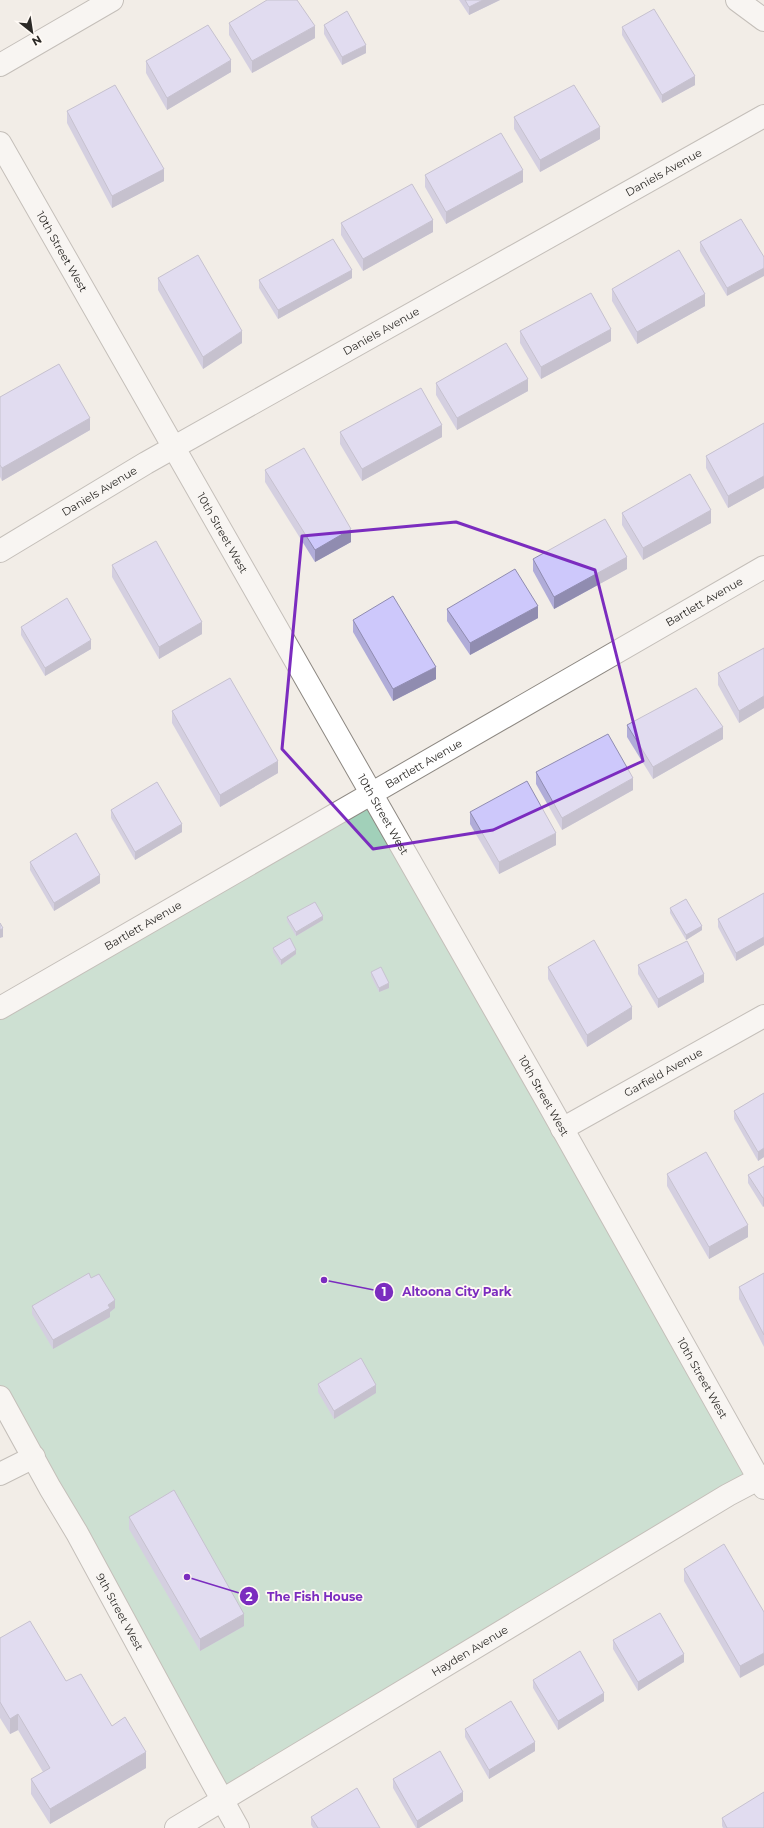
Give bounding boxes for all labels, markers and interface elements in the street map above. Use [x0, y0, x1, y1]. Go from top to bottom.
north arrow [12, 12, 52, 52]
text: N [30, 32, 44, 49]
street label: Daniels Avenue [623, 145, 705, 199]
street label: 10th Street West [33, 209, 91, 295]
street label: Daniels Avenue [340, 304, 422, 358]
street label: Daniels Avenue [59, 463, 140, 519]
street label: 10th Street West [194, 490, 251, 576]
street label: Bartlett Avenue [663, 574, 745, 629]
street label: Bartlett Avenue [382, 736, 465, 791]
street label: 10th Street West [355, 772, 412, 858]
street label: Bartlett Avenue [102, 898, 184, 953]
street label: Garfield Avenue [621, 1045, 705, 1100]
street label: 10th Street West [515, 1053, 572, 1139]
callout: Altoona City Park [374, 1280, 519, 1304]
text: 1 [382, 1284, 386, 1299]
text: Altoona City Park [401, 1284, 512, 1299]
street label: 10th Street West [674, 1335, 731, 1422]
street label: 9th Street West [93, 1571, 147, 1653]
callout: The Fish House [239, 1584, 371, 1608]
text: 2 [245, 1589, 253, 1604]
text: The Fish House [267, 1589, 363, 1604]
street label: Hayden Avenue [429, 1622, 511, 1679]

